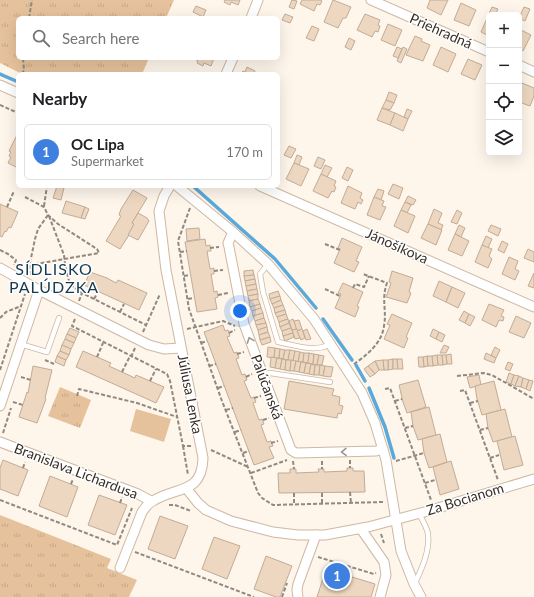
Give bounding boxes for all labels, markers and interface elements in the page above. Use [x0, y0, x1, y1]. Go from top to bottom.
street label: Priehradná [407, 9, 475, 52]
map controls [486, 12, 522, 156]
button: + [486, 12, 522, 48]
search box [16, 16, 280, 60]
icon: search [30, 27, 52, 49]
text: Search here [62, 29, 139, 47]
button: − [486, 48, 522, 84]
button: locate [486, 84, 522, 120]
text: Nearby [32, 88, 87, 109]
button: layers [486, 120, 522, 156]
text: OC Lipa [71, 135, 124, 153]
text: 1 [42, 144, 50, 160]
text: 170 m [226, 144, 263, 160]
text: Supermarket [71, 153, 144, 169]
street label: Jánošíkova [363, 224, 431, 267]
district label: SÍDLISKO PALÚDZKA [9, 259, 99, 296]
your location [230, 301, 250, 321]
one-way arrow [246, 337, 254, 344]
street label: Palúčanská [248, 352, 287, 422]
street label: Júliusa Lenka [174, 353, 207, 435]
street label: Branislava Lichardusa [12, 439, 141, 502]
one-way arrow [341, 448, 347, 456]
street label: Za Bocianom [424, 479, 506, 518]
pin: 1 [324, 561, 350, 591]

